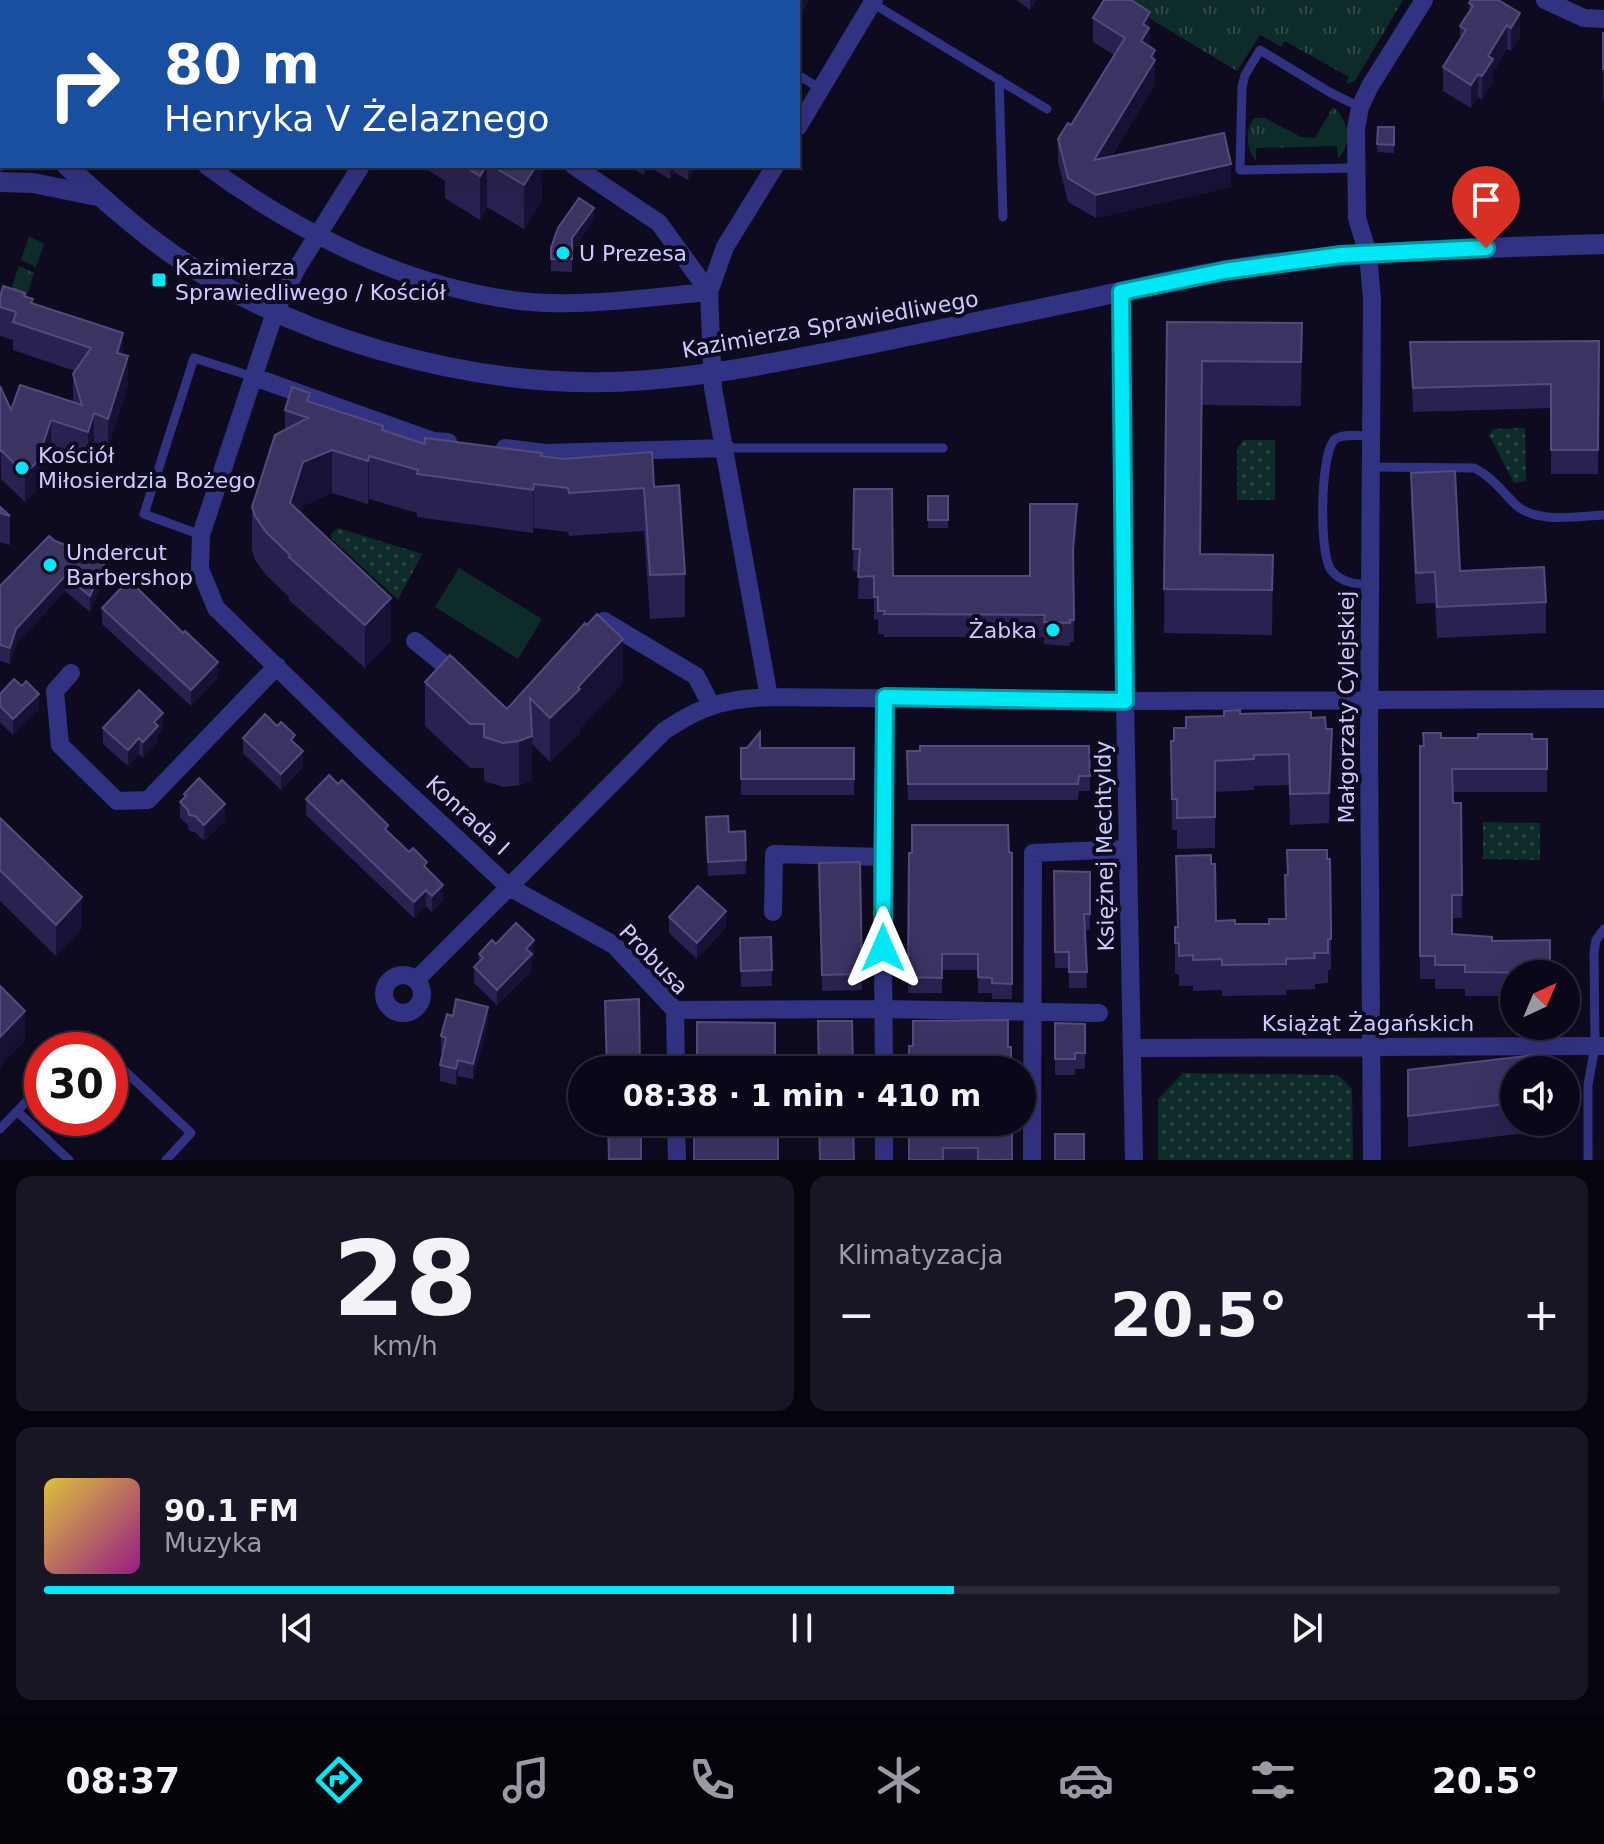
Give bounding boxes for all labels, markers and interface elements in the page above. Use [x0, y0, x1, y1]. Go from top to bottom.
text: 80 m [164, 31, 320, 96]
icon: right [32, 32, 136, 136]
text: Henryka V Żelaznego [164, 98, 550, 139]
pin [1452, 166, 1520, 248]
icon: arrive [1464, 178, 1508, 222]
place label: U Prezesa [579, 241, 687, 266]
marker: U Prezesa [554, 244, 572, 262]
place label: Kazimierza Sprawiedliwego / Kościół [175, 255, 447, 305]
marker: Kazimierza Sprawiedliwego / Kościół [150, 271, 168, 289]
street label: Kazimierza Sprawiedliwego [680, 286, 980, 363]
place label: Kościół Miłosierdzia Bożego [38, 443, 256, 493]
marker: Kościół Miłosierdzia Bożego [13, 459, 31, 477]
place label: Undercut Barbershop [66, 540, 193, 590]
marker: Undercut Barbershop [41, 556, 59, 574]
street label: Małgorzaty Cylejskiej [1334, 591, 1359, 823]
place label: Żabka [969, 618, 1037, 643]
marker: Żabka [1044, 621, 1062, 639]
street label: Księżnej Mechtyldy [1090, 740, 1119, 952]
street label: Konrada I [421, 771, 514, 860]
position arrow [841, 906, 925, 990]
street label: Probusa [614, 919, 693, 1000]
north arrow [1500, 960, 1580, 1040]
map controls [1500, 960, 1580, 1136]
street label: Książąt Żagańskich [1262, 1011, 1474, 1036]
speed limit sign: 30 [24, 1032, 128, 1136]
button: sound [1500, 1056, 1580, 1136]
text: 08:38 · 1 min · 410 m [623, 1078, 981, 1113]
text: 28 [333, 1218, 477, 1340]
text: Klimatyzacja [838, 1240, 1003, 1270]
text: 20.5° [1110, 1280, 1288, 1350]
text: − [838, 1289, 875, 1340]
text: + [1523, 1289, 1560, 1340]
text: km/h [372, 1331, 438, 1361]
text: 90.1 FM [164, 1493, 299, 1528]
text: Muzyka [164, 1528, 262, 1558]
icon: previous [275, 1606, 319, 1650]
icon: pause [780, 1606, 824, 1650]
icon: next [1285, 1606, 1329, 1650]
icon: directions [311, 1752, 367, 1808]
icon: music [498, 1752, 554, 1808]
icon: phone [684, 1752, 740, 1808]
icon: climate [871, 1752, 927, 1808]
icon: car [1058, 1752, 1114, 1808]
icon: filters [1245, 1752, 1301, 1808]
text: 08:37 [65, 1760, 180, 1801]
text: 20.5° [1432, 1760, 1539, 1801]

